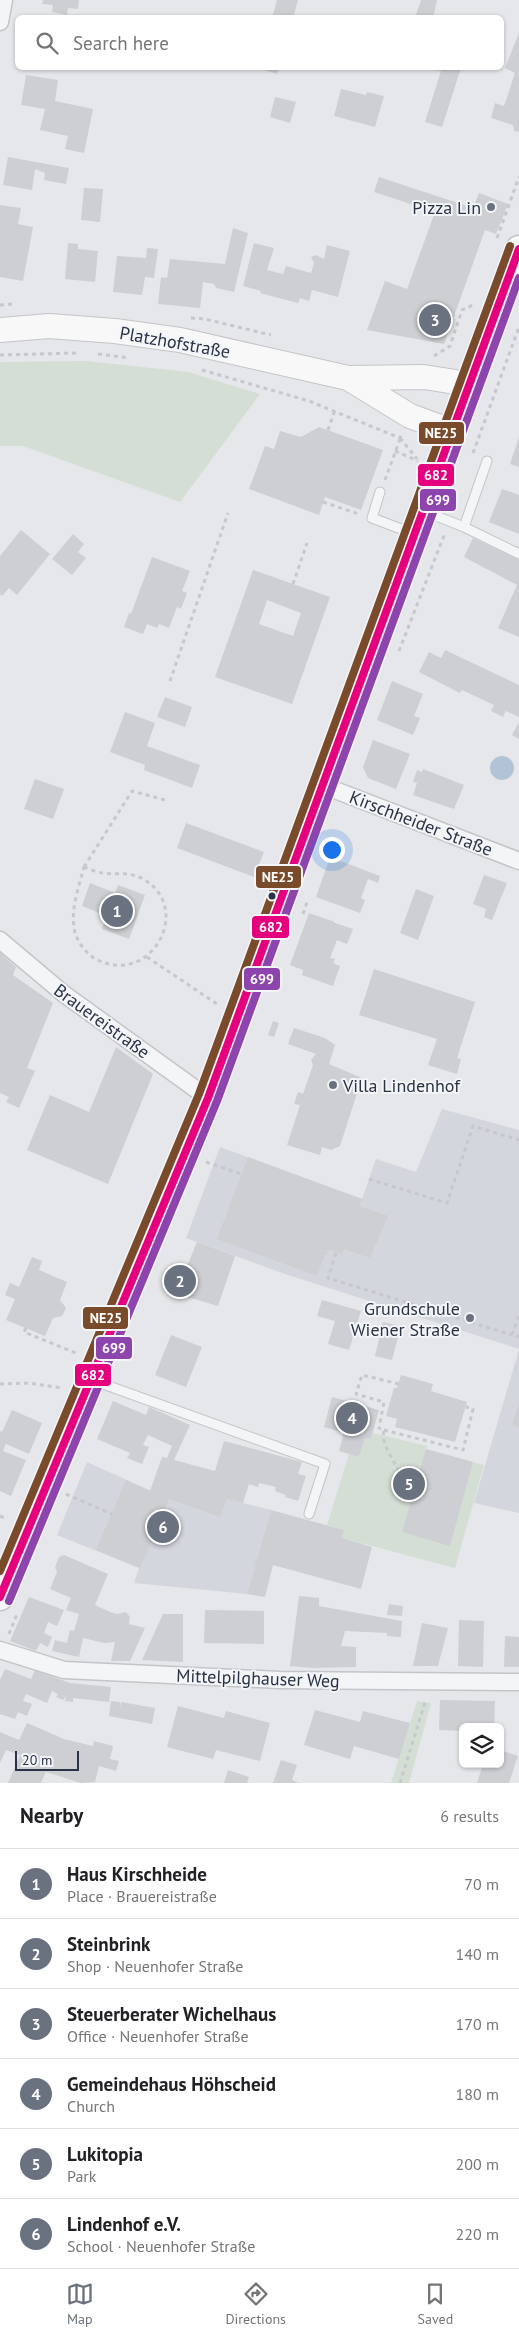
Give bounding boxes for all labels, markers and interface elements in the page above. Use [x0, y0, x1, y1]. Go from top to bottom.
search box [15, 15, 504, 70]
icon: search [33, 29, 61, 57]
text: Search here [73, 31, 169, 55]
place label: Pizza Lin [412, 196, 481, 219]
marker: Pizza Lin [485, 201, 497, 213]
pin: 3 [419, 301, 451, 339]
street label: Platzhofstraße [118, 321, 232, 363]
line badge: NE25 [418, 421, 465, 445]
text: NE25 [425, 424, 457, 442]
line badge: 682 [417, 463, 455, 487]
text: 682 [424, 466, 448, 484]
line badge: 699 [419, 488, 457, 512]
text: 699 [426, 491, 450, 509]
street label: Kirschheider Straße [346, 785, 496, 861]
your location [319, 837, 345, 863]
line badge: NE25 [255, 865, 302, 889]
text: NE25 [262, 868, 294, 886]
unlabelled marker [267, 891, 277, 901]
pin: 1 [101, 892, 133, 930]
line badge: 682 [251, 915, 290, 939]
text: 682 [259, 918, 283, 936]
line badge: 699 [243, 967, 281, 991]
text: 699 [250, 970, 274, 988]
street label: Brauereistraße [50, 978, 154, 1064]
place label: Villa Lindenhof [342, 1074, 461, 1097]
marker: Villa Lindenhof [327, 1079, 339, 1091]
pin: 2 [164, 1262, 196, 1300]
place label: Grundschule Wiener Straße [351, 1297, 460, 1341]
line badge: NE25 [82, 1306, 129, 1330]
text: NE25 [90, 1309, 122, 1327]
marker: Grundschule Wiener Straße [464, 1312, 476, 1324]
line badge: 699 [95, 1336, 133, 1360]
text: 699 [102, 1339, 126, 1357]
line badge: 682 [74, 1363, 112, 1387]
text: 682 [81, 1366, 105, 1384]
pin: 4 [336, 1399, 368, 1437]
pin: 5 [393, 1465, 425, 1503]
pin: 6 [147, 1508, 179, 1546]
street label: Mittelpilghauser Weg [176, 1664, 340, 1692]
map controls [459, 1723, 504, 1768]
button: layers [459, 1723, 504, 1768]
scale bar [15, 1748, 79, 1771]
text: 20 m [22, 1751, 52, 1769]
text: Nearby [20, 1802, 83, 1829]
text: 6 results [440, 1806, 499, 1826]
text: Haus Kirschheide [67, 1862, 207, 1886]
text: 1 [31, 1874, 41, 1894]
text: 70 m [464, 1874, 499, 1894]
text: Place · Brauereistraße [67, 1886, 217, 1906]
text: Steinbrink [67, 1932, 150, 1956]
text: 2 [31, 1944, 41, 1964]
text: 140 m [456, 1944, 499, 1964]
text: Shop · Neuenhofer Straße [67, 1956, 244, 1976]
text: Steuerberater Wichelhaus [67, 2002, 276, 2026]
text: 3 [31, 2014, 41, 2034]
text: 170 m [456, 2014, 499, 2034]
text: Office · Neuenhofer Straße [67, 2026, 249, 2046]
text: Gemeindehaus Höhscheid [67, 2072, 276, 2096]
text: 4 [31, 2084, 41, 2104]
text: 180 m [456, 2084, 499, 2104]
text: Church [67, 2096, 115, 2116]
text: Lukitopia [67, 2142, 143, 2166]
text: 5 [31, 2154, 41, 2174]
text: 200 m [456, 2154, 499, 2174]
text: Park [67, 2166, 96, 2186]
text: Lindenhof e.V. [67, 2212, 181, 2236]
text: 6 [31, 2224, 41, 2244]
text: 220 m [456, 2224, 499, 2244]
text: School · Neuenhofer Straße [67, 2236, 255, 2256]
tab: Map [66, 2280, 94, 2328]
tab: Directions [225, 2280, 286, 2328]
tab: Saved [418, 2280, 453, 2328]

